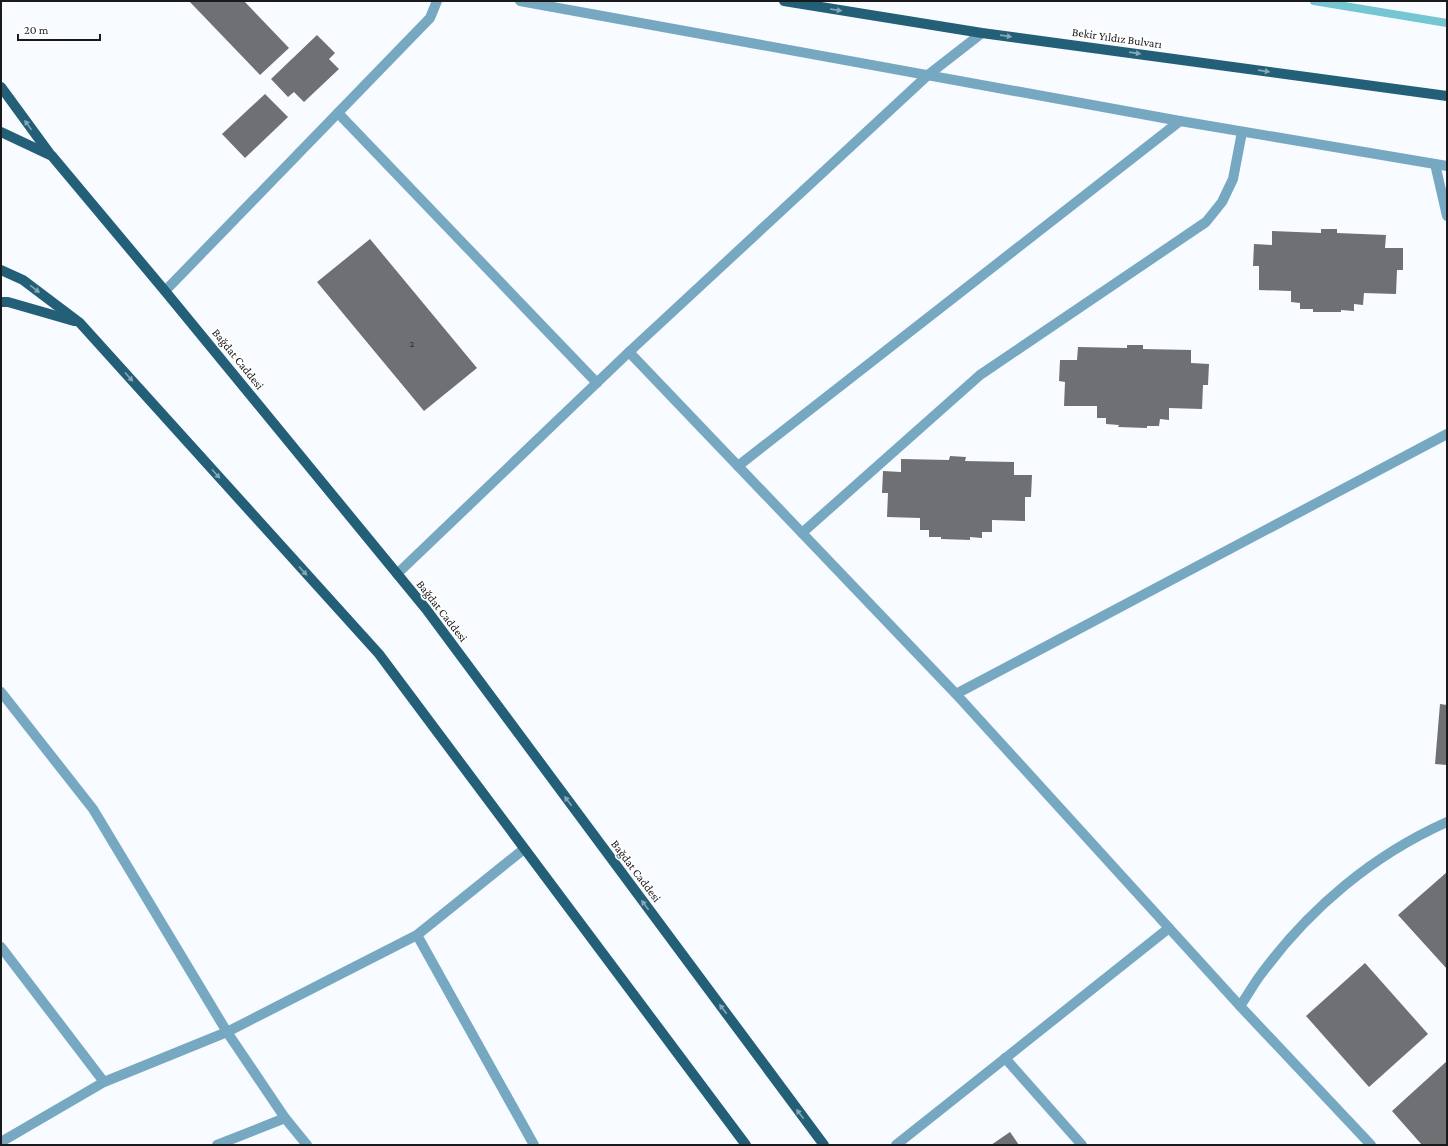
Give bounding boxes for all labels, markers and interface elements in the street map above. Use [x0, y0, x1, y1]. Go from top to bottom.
one-way arrow [830, 7, 842, 13]
scale bar [18, 16, 100, 42]
text: 20 m [24, 23, 49, 37]
street label: Bekir Yıldız Bulvarı [1071, 25, 1163, 51]
one-way arrow [1000, 33, 1012, 39]
one-way arrow [1129, 50, 1141, 57]
one-way arrow [1258, 68, 1270, 74]
one-way arrow [24, 119, 33, 130]
one-way arrow [29, 285, 40, 293]
street label: Bağdat Caddesi [209, 326, 267, 392]
house number: 2 [410, 338, 415, 349]
one-way arrow [124, 373, 133, 382]
one-way arrow [212, 469, 221, 479]
one-way arrow [299, 565, 308, 576]
street label: Bağdat Caddesi [414, 577, 470, 645]
one-way arrow [564, 795, 572, 806]
street label: Bağdat Caddesi [608, 837, 664, 905]
one-way arrow [641, 900, 649, 910]
one-way arrow [719, 1004, 727, 1015]
one-way arrow [796, 1108, 804, 1119]

